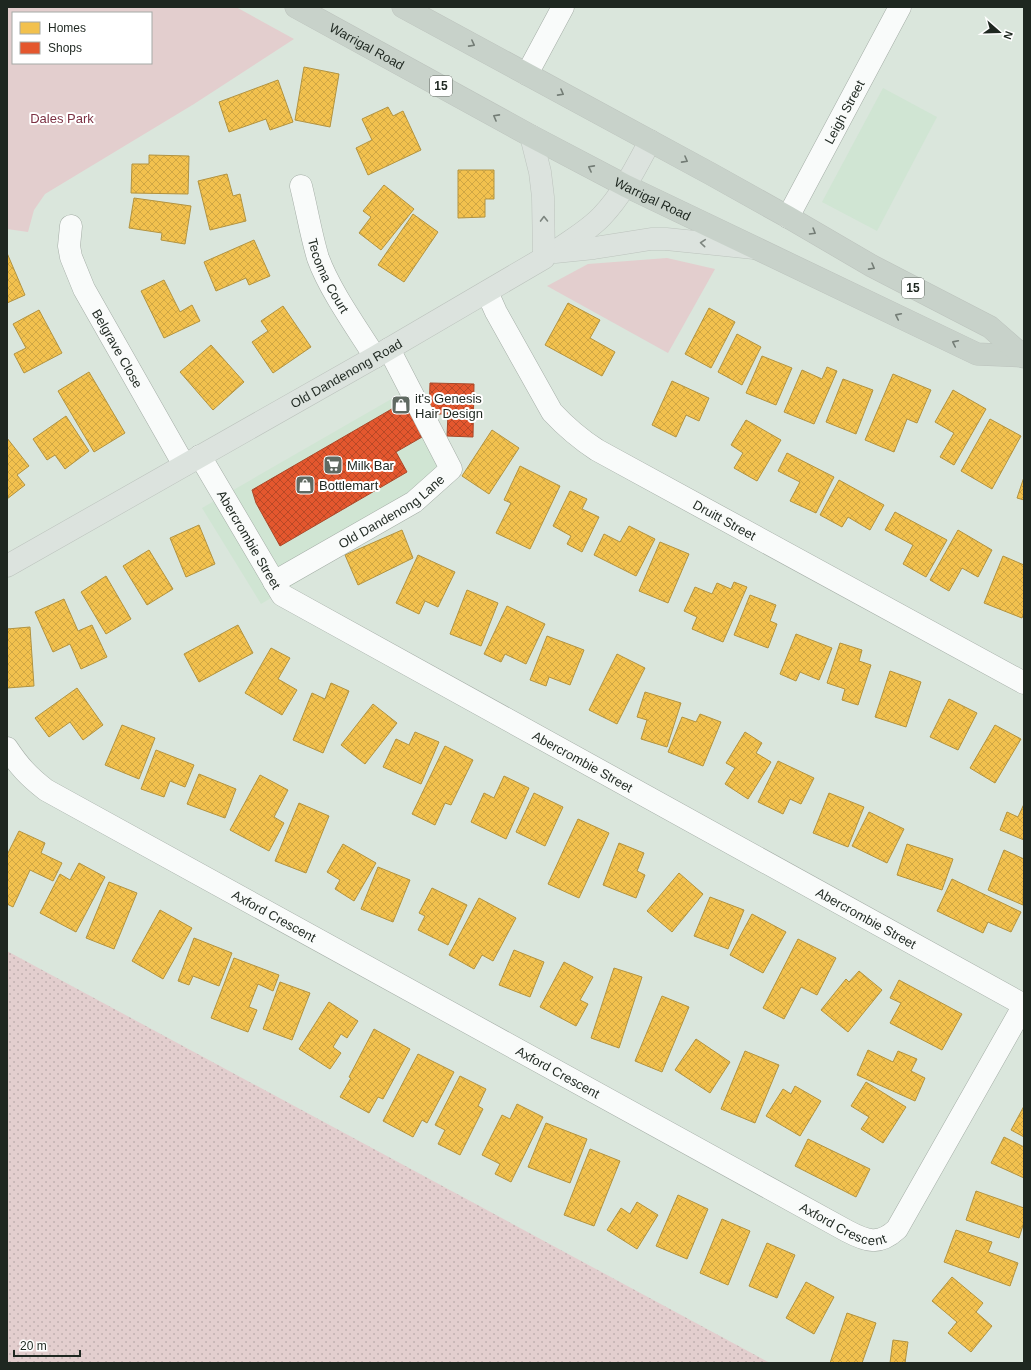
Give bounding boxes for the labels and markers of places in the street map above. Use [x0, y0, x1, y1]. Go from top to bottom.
place label: it's Genesis Hair Design [415, 391, 483, 421]
shop icon: it's Genesis Hair Design [390, 394, 412, 416]
supermarket icon: Milk Bar [322, 454, 344, 476]
place label: Milk Bar [347, 458, 395, 473]
shop icon: Bottlemart [294, 474, 316, 496]
place label: Bottlemart [319, 478, 379, 493]

